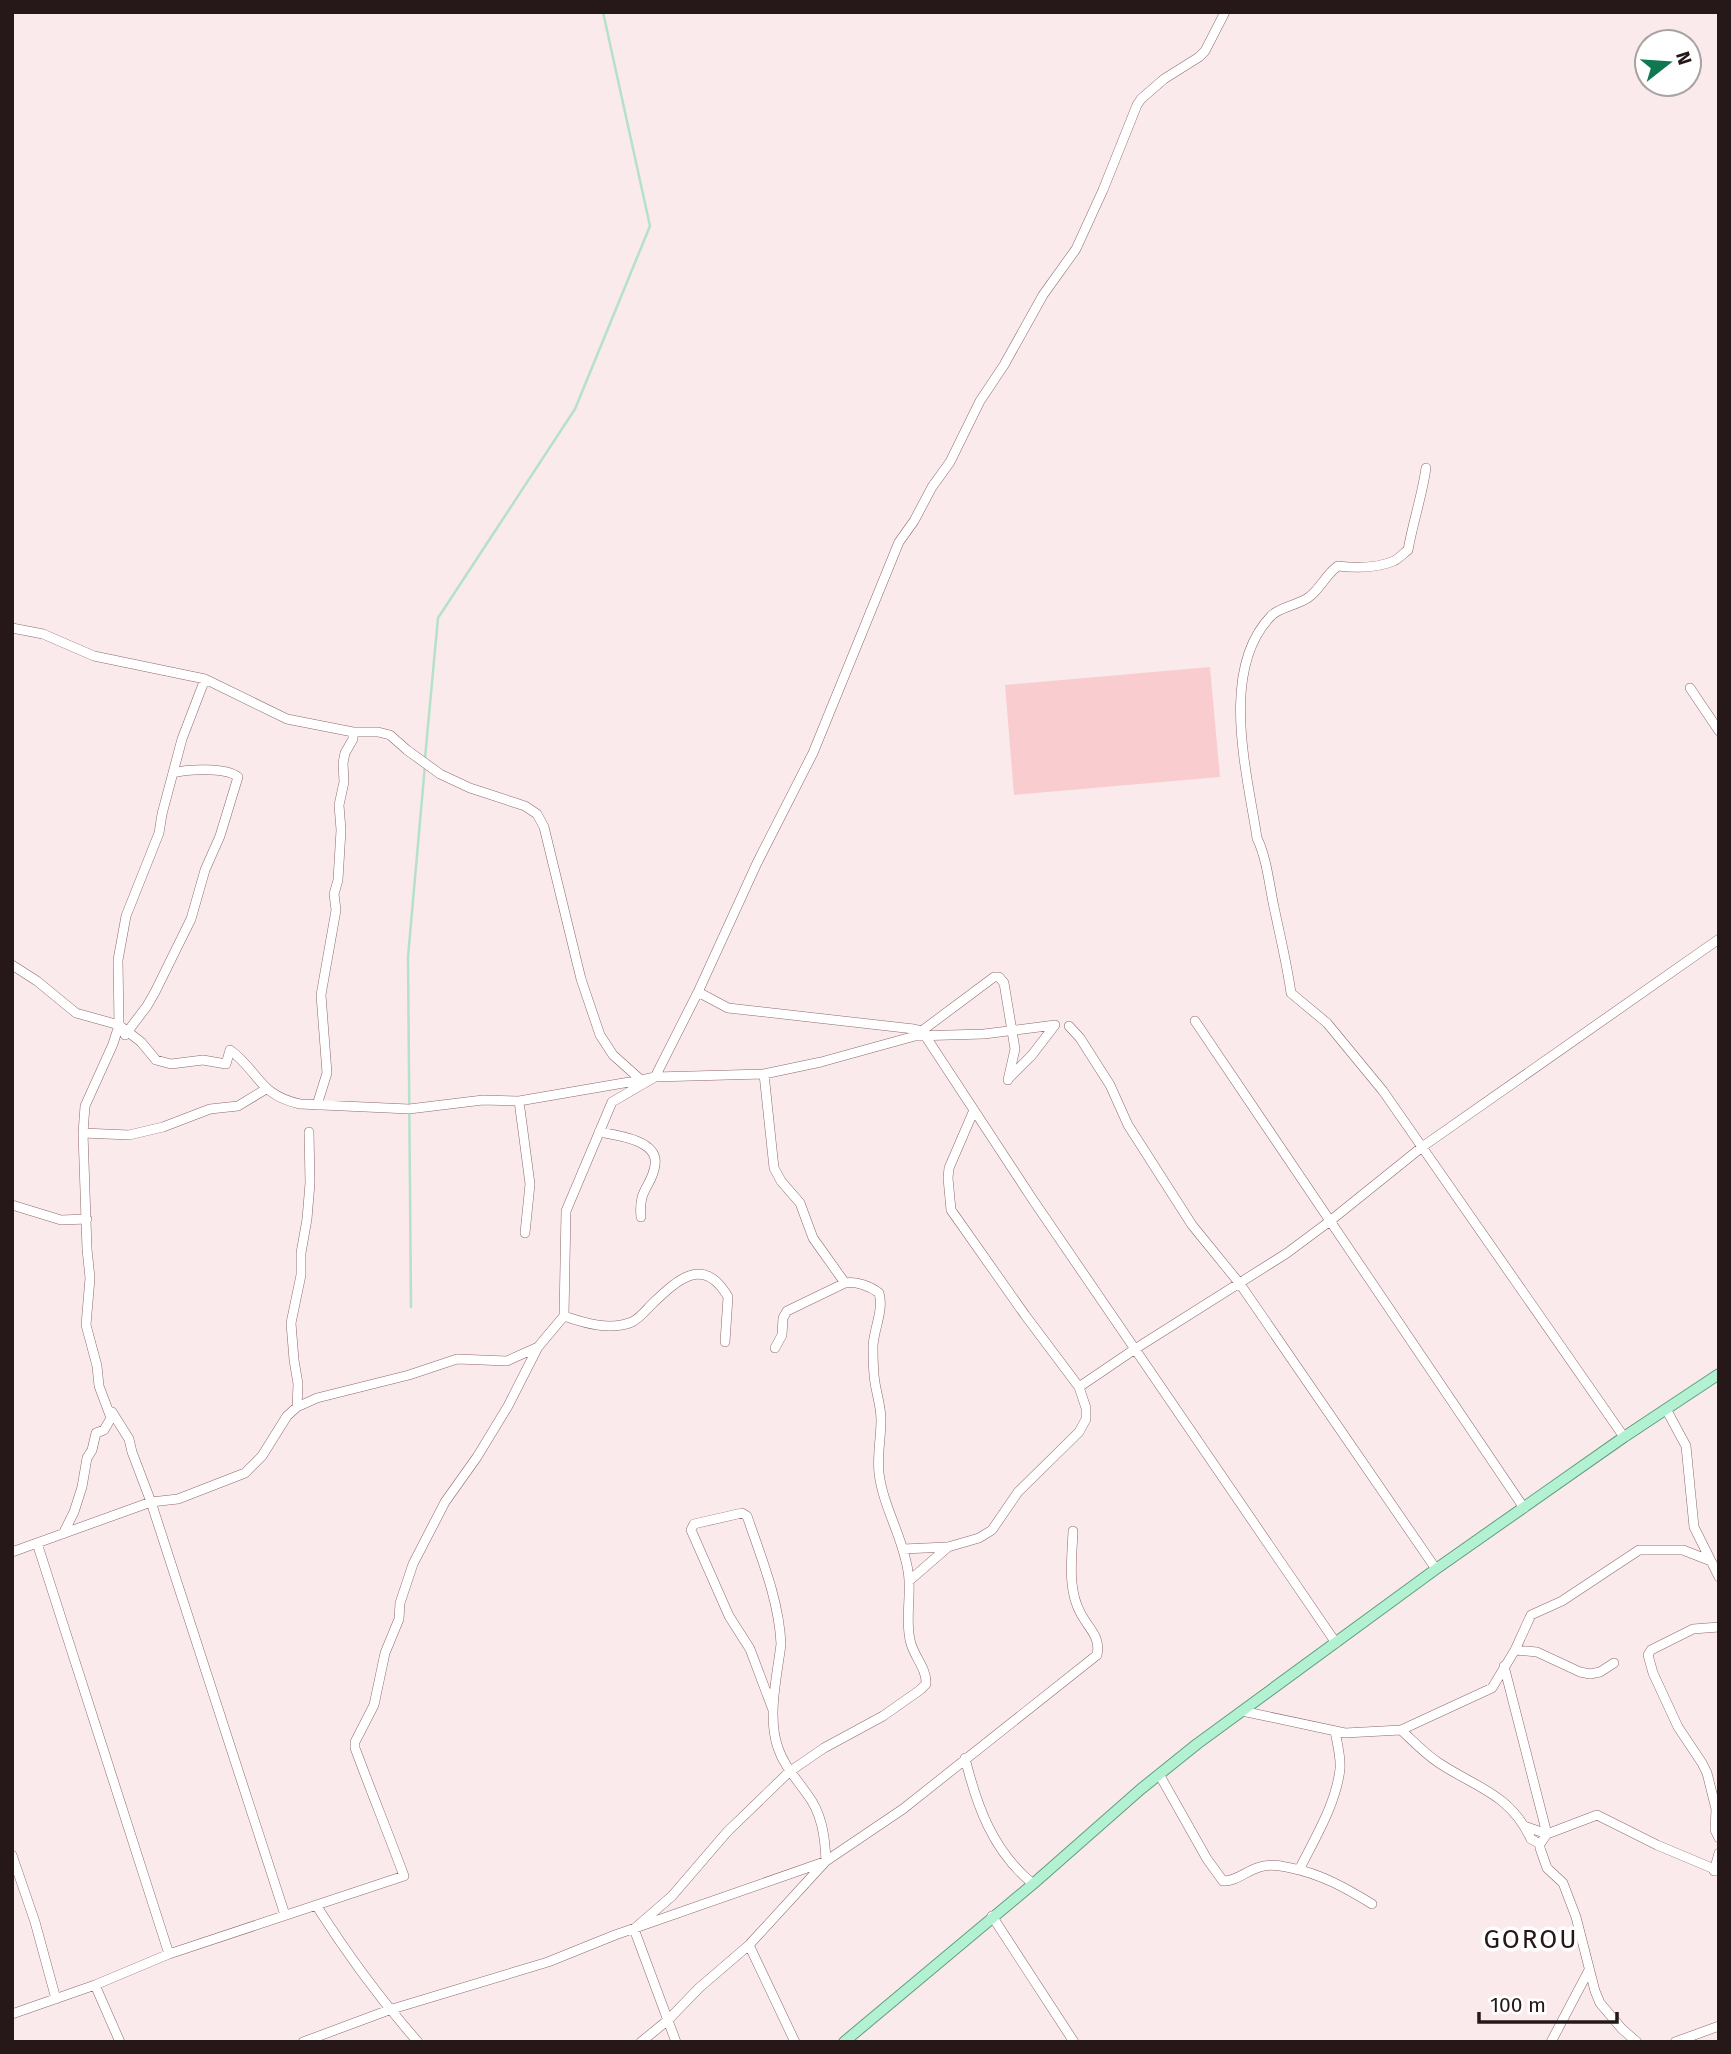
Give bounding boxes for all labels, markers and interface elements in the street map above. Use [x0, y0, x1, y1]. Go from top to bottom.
north arrow [1633, 28, 1703, 98]
text: N [1671, 49, 1697, 68]
district label: GOROU [1483, 1924, 1579, 1955]
scale bar [1479, 1980, 1617, 2024]
text: 100 m [1490, 1992, 1546, 2018]

